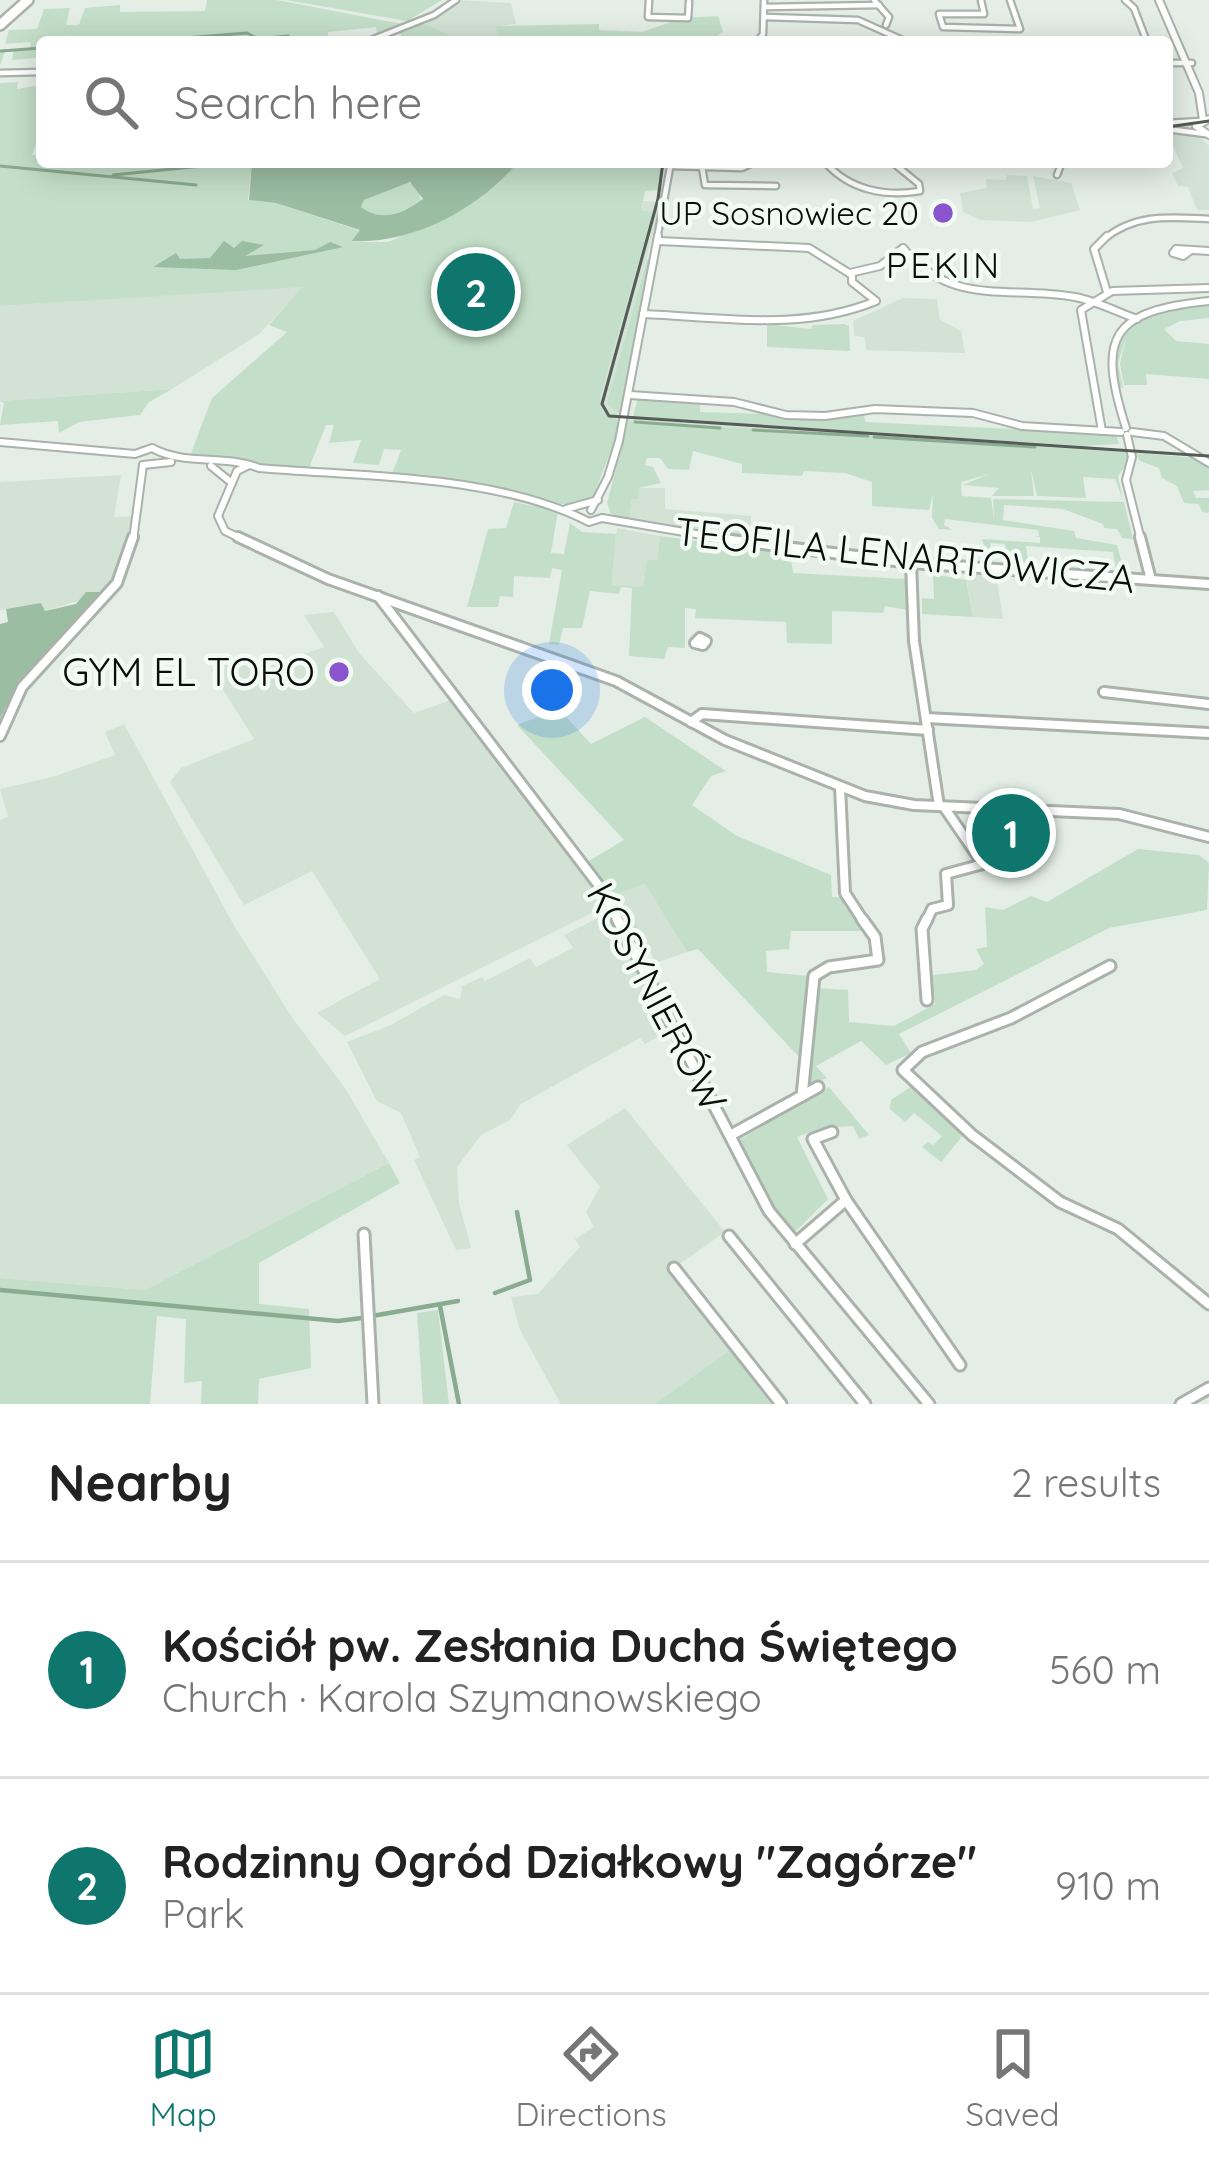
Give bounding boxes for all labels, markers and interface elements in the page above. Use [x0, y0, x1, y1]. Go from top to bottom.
search box [36, 36, 1173, 168]
icon: search [78, 69, 144, 135]
text: Search here [174, 74, 422, 130]
place label: UP Sosnowiec 20 [659, 192, 919, 233]
marker: UP Sosnowiec 20 [930, 200, 956, 226]
district label: PEKIN [886, 242, 1002, 287]
pin: 2 [437, 247, 515, 337]
street label: TEOFILA LENARTOWICZA [673, 506, 1137, 603]
place label: GYM EL TORO [62, 647, 315, 696]
marker: GYM EL TORO [326, 659, 352, 685]
your location [522, 660, 582, 720]
pin: 1 [972, 788, 1050, 878]
street label: KOSYNIERÓW [577, 874, 738, 1120]
text: Nearby [48, 1450, 232, 1514]
text: 2 results [1011, 1458, 1161, 1507]
text: Kościół pw. Zesłania Ducha Świętego [162, 1617, 958, 1673]
text: 1 [79, 1645, 95, 1694]
text: 560 m [1049, 1645, 1161, 1694]
text: Church · Karola Szymanowskiego [162, 1673, 762, 1722]
text: Rodzinny Ogród Działkowy "Zagórze" [162, 1833, 977, 1889]
text: 2 [76, 1861, 98, 1910]
text: 910 m [1055, 1861, 1161, 1910]
text: Park [162, 1889, 245, 1938]
tab: Map [149, 2021, 217, 2134]
tab: Directions [515, 2021, 667, 2134]
tab: Saved [966, 2021, 1060, 2134]

